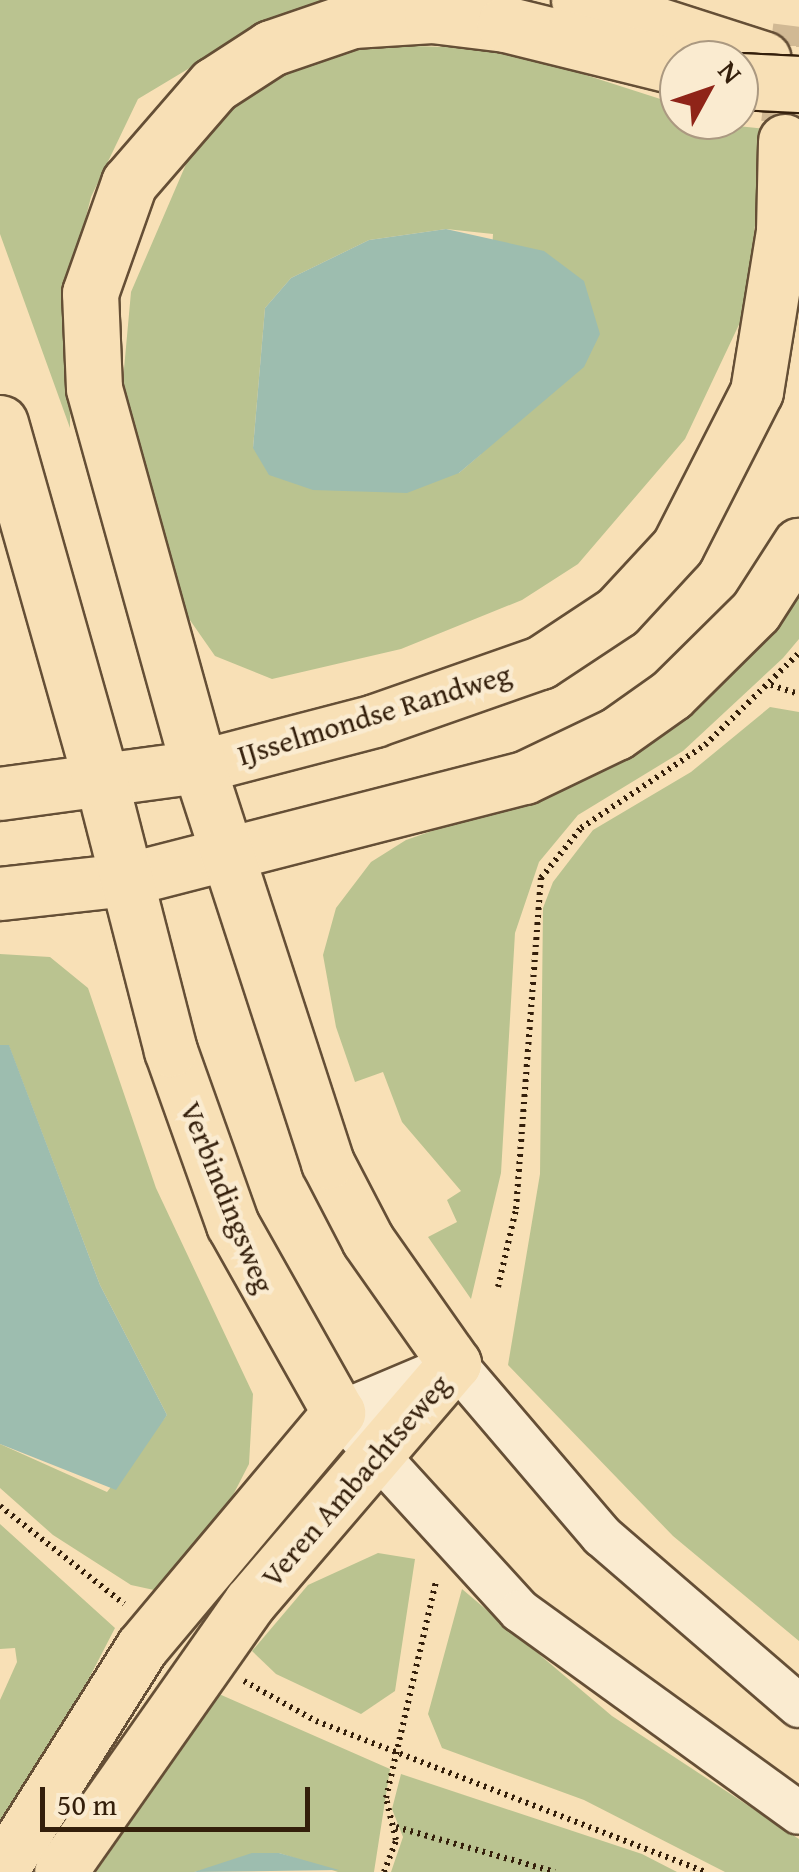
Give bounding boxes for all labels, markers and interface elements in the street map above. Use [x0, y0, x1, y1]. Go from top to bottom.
north arrow [659, 40, 759, 140]
text: N [709, 51, 753, 92]
street label: IJsselmondse Randweg [233, 655, 515, 773]
street label: Verbindingsweg [173, 1096, 283, 1298]
street label: Veren Ambachtseweg [253, 1366, 457, 1594]
scale bar [45, 1767, 315, 1829]
text: 50 m [57, 1782, 117, 1826]

